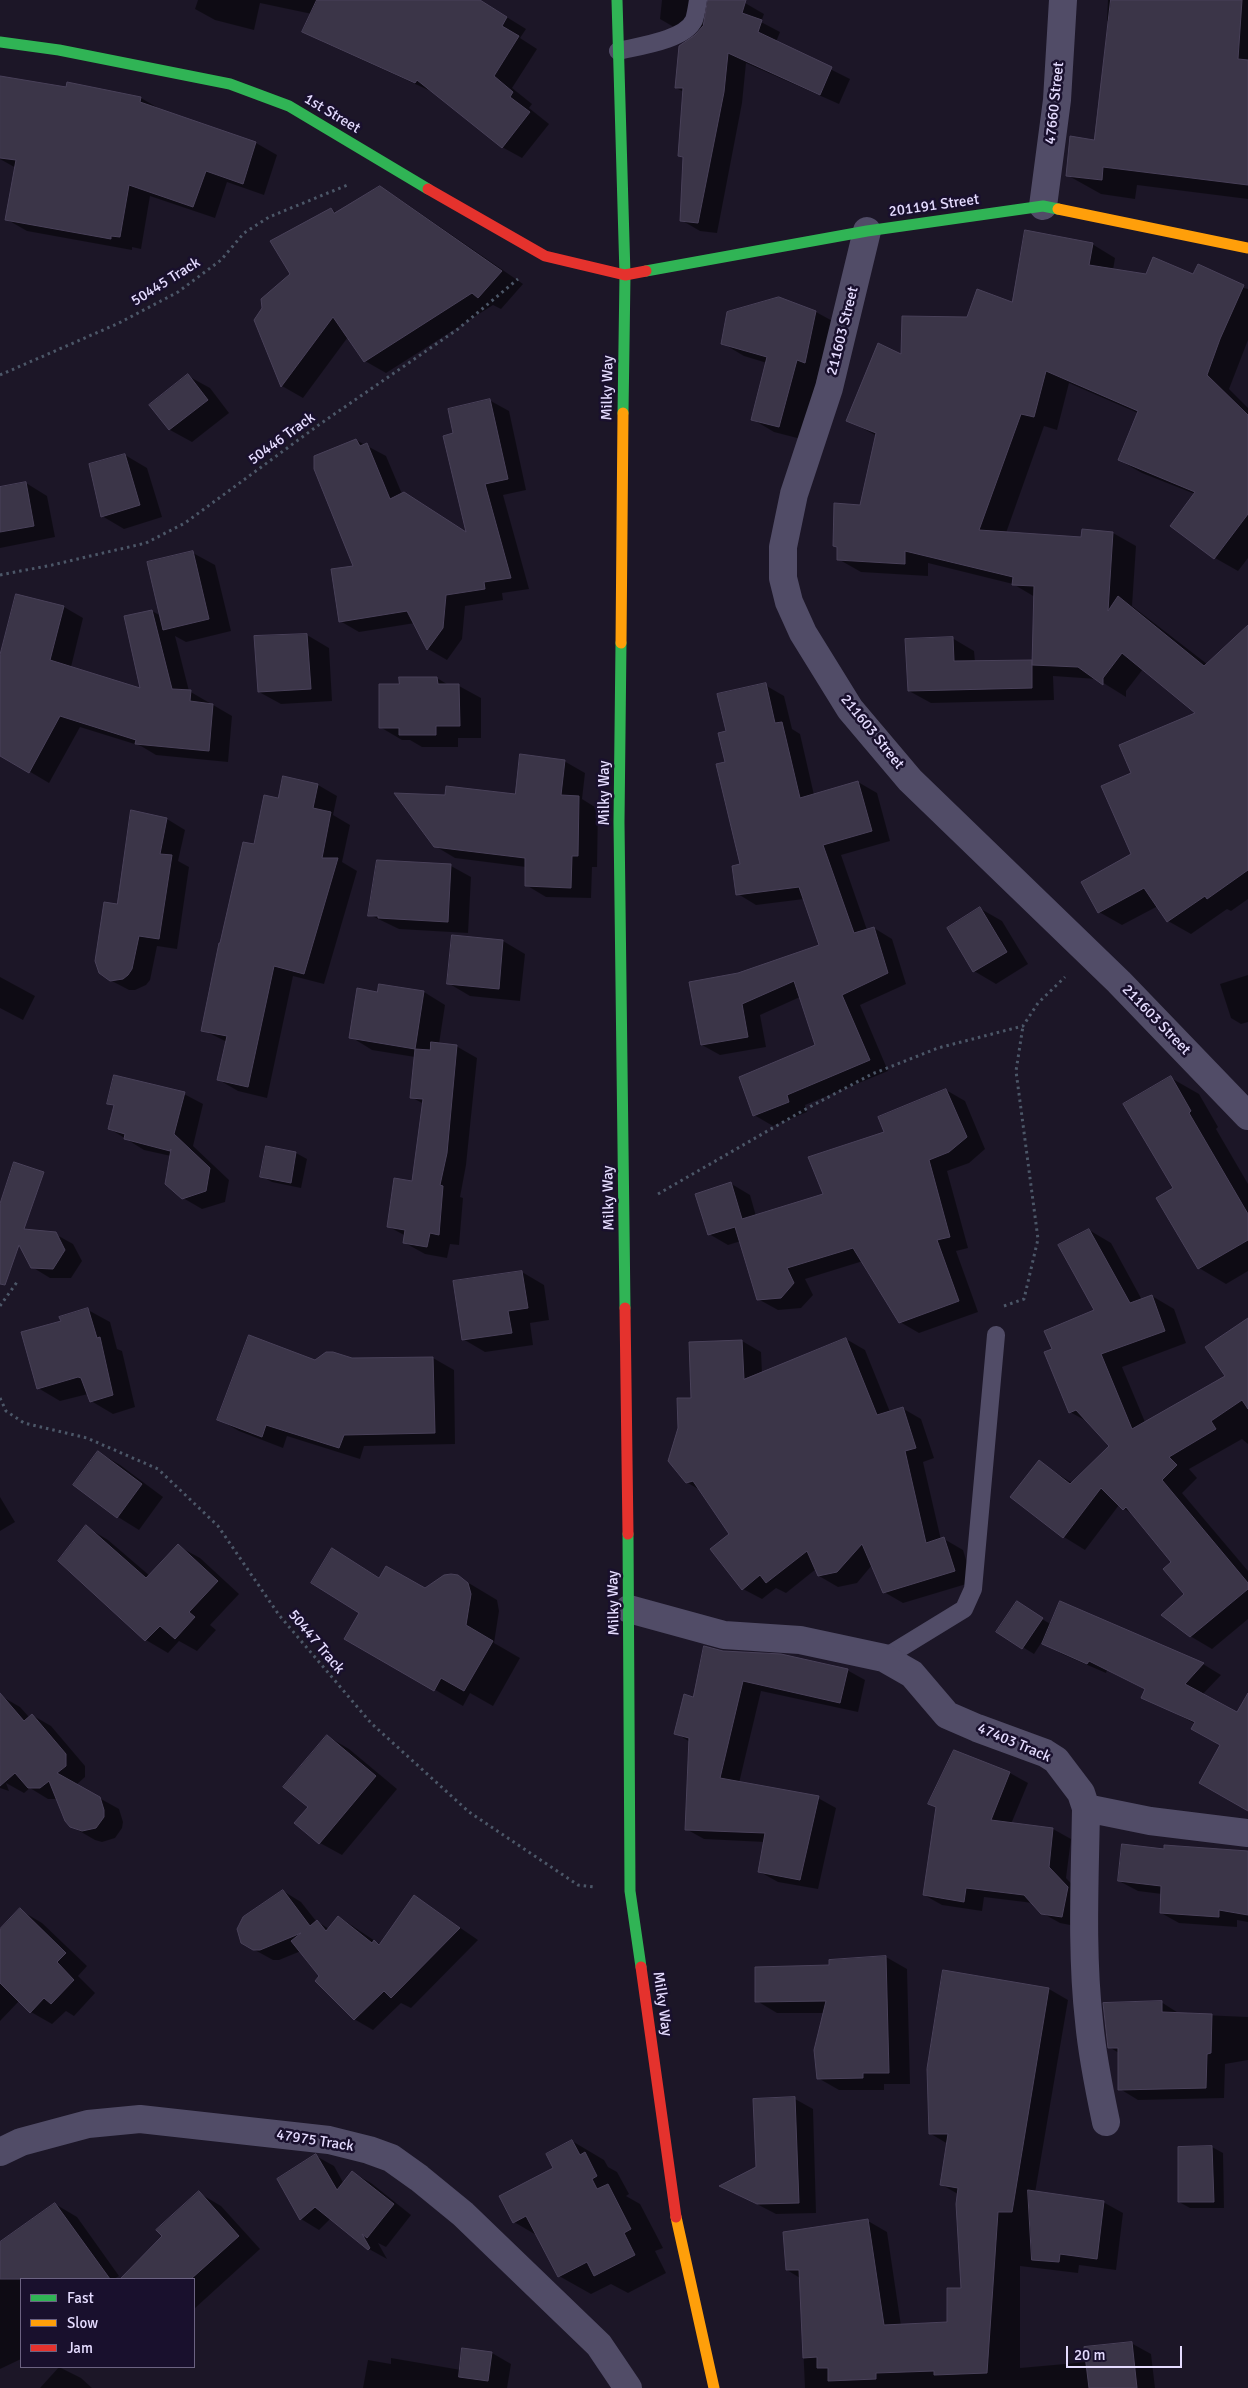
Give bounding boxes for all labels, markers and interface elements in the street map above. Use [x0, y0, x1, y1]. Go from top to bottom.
street label: 47660 Street [1042, 61, 1068, 145]
street label: 1st Street [301, 90, 363, 138]
street label: 201191 Street [888, 191, 980, 221]
street label: 50445 Track [128, 254, 204, 310]
street label: 211603 Street [823, 285, 863, 377]
street label: Milky Way [598, 355, 618, 421]
street label: 50446 Track [245, 409, 319, 469]
street label: 211603 Street [836, 691, 908, 773]
street label: Milky Way [596, 760, 614, 826]
street label: 211603 Street [1118, 981, 1194, 1059]
street label: Milky Way [599, 1165, 619, 1231]
street label: Milky Way [604, 1570, 624, 1636]
street label: 50447 Track [284, 1606, 348, 1678]
street label: 47403 Track [975, 1719, 1053, 1767]
street label: Milky Way [649, 1971, 675, 2037]
street label: 47975 Track [275, 2126, 355, 2156]
legend [20, 2278, 195, 2368]
text: Fast [67, 2289, 94, 2307]
text: Slow [67, 2314, 98, 2332]
scale bar [1068, 2336, 1184, 2368]
text: Jam [67, 2339, 93, 2357]
text: 20 m [1074, 2346, 1105, 2364]

